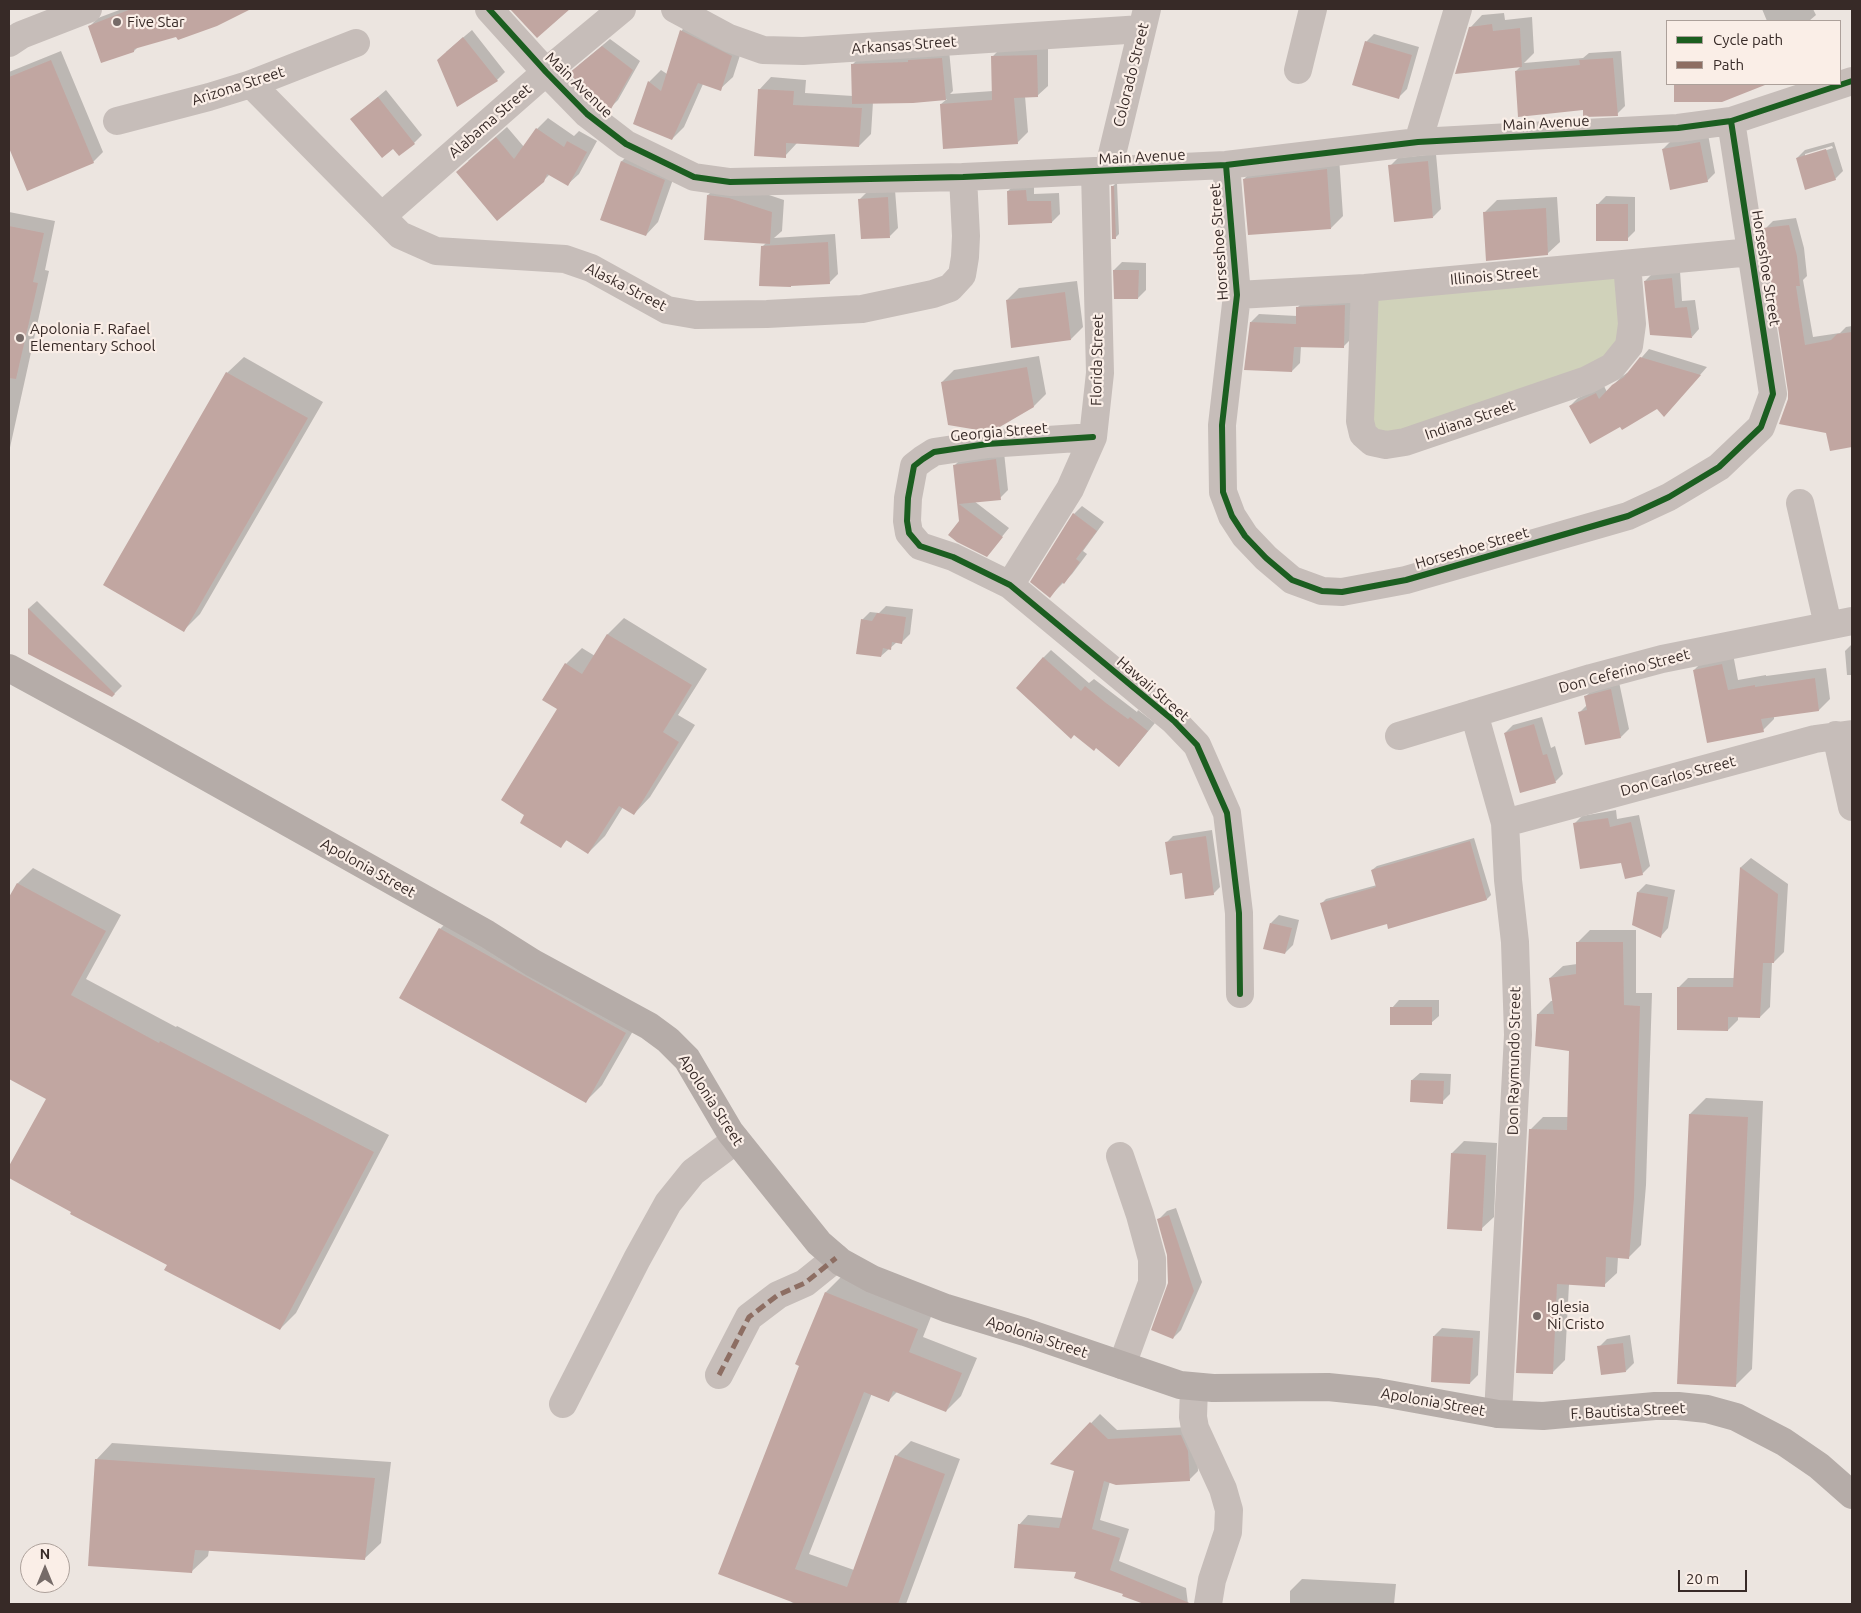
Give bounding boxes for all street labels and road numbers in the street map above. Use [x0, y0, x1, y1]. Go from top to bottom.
street label: Colorado Street [1109, 21, 1153, 129]
street label: Arkansas Street [851, 32, 957, 58]
street label: Main Avenue [541, 48, 617, 122]
street label: Arizona Street [189, 63, 287, 109]
street label: Alabama Street [445, 80, 535, 162]
street label: Main Avenue [1502, 112, 1590, 134]
street label: Main Avenue [1098, 146, 1186, 168]
street label: Horseshoe Street [1206, 183, 1232, 301]
street label: Horseshoe Street [1748, 209, 1784, 327]
street label: Alaska Street [582, 259, 670, 315]
street label: Illinois Street [1449, 263, 1539, 289]
street label: Florida Street [1087, 314, 1107, 406]
street label: Indiana Street [1423, 396, 1517, 444]
street label: Georgia Street [949, 419, 1049, 445]
street label: Horseshoe Street [1413, 523, 1531, 573]
street label: Don Ceferino Street [1557, 645, 1691, 697]
street label: Hawaii Street [1113, 653, 1193, 725]
street label: Don Carlos Street [1618, 752, 1738, 800]
street label: Apolonia Street [318, 835, 418, 901]
street label: Don Raymundo Street [1504, 987, 1524, 1135]
street label: Apolonia Street [675, 1051, 747, 1149]
street label: Apolonia Street [984, 1312, 1090, 1362]
street label: Apolonia Street [1380, 1384, 1486, 1420]
street label: F. Bautista Street [1570, 1399, 1686, 1423]

